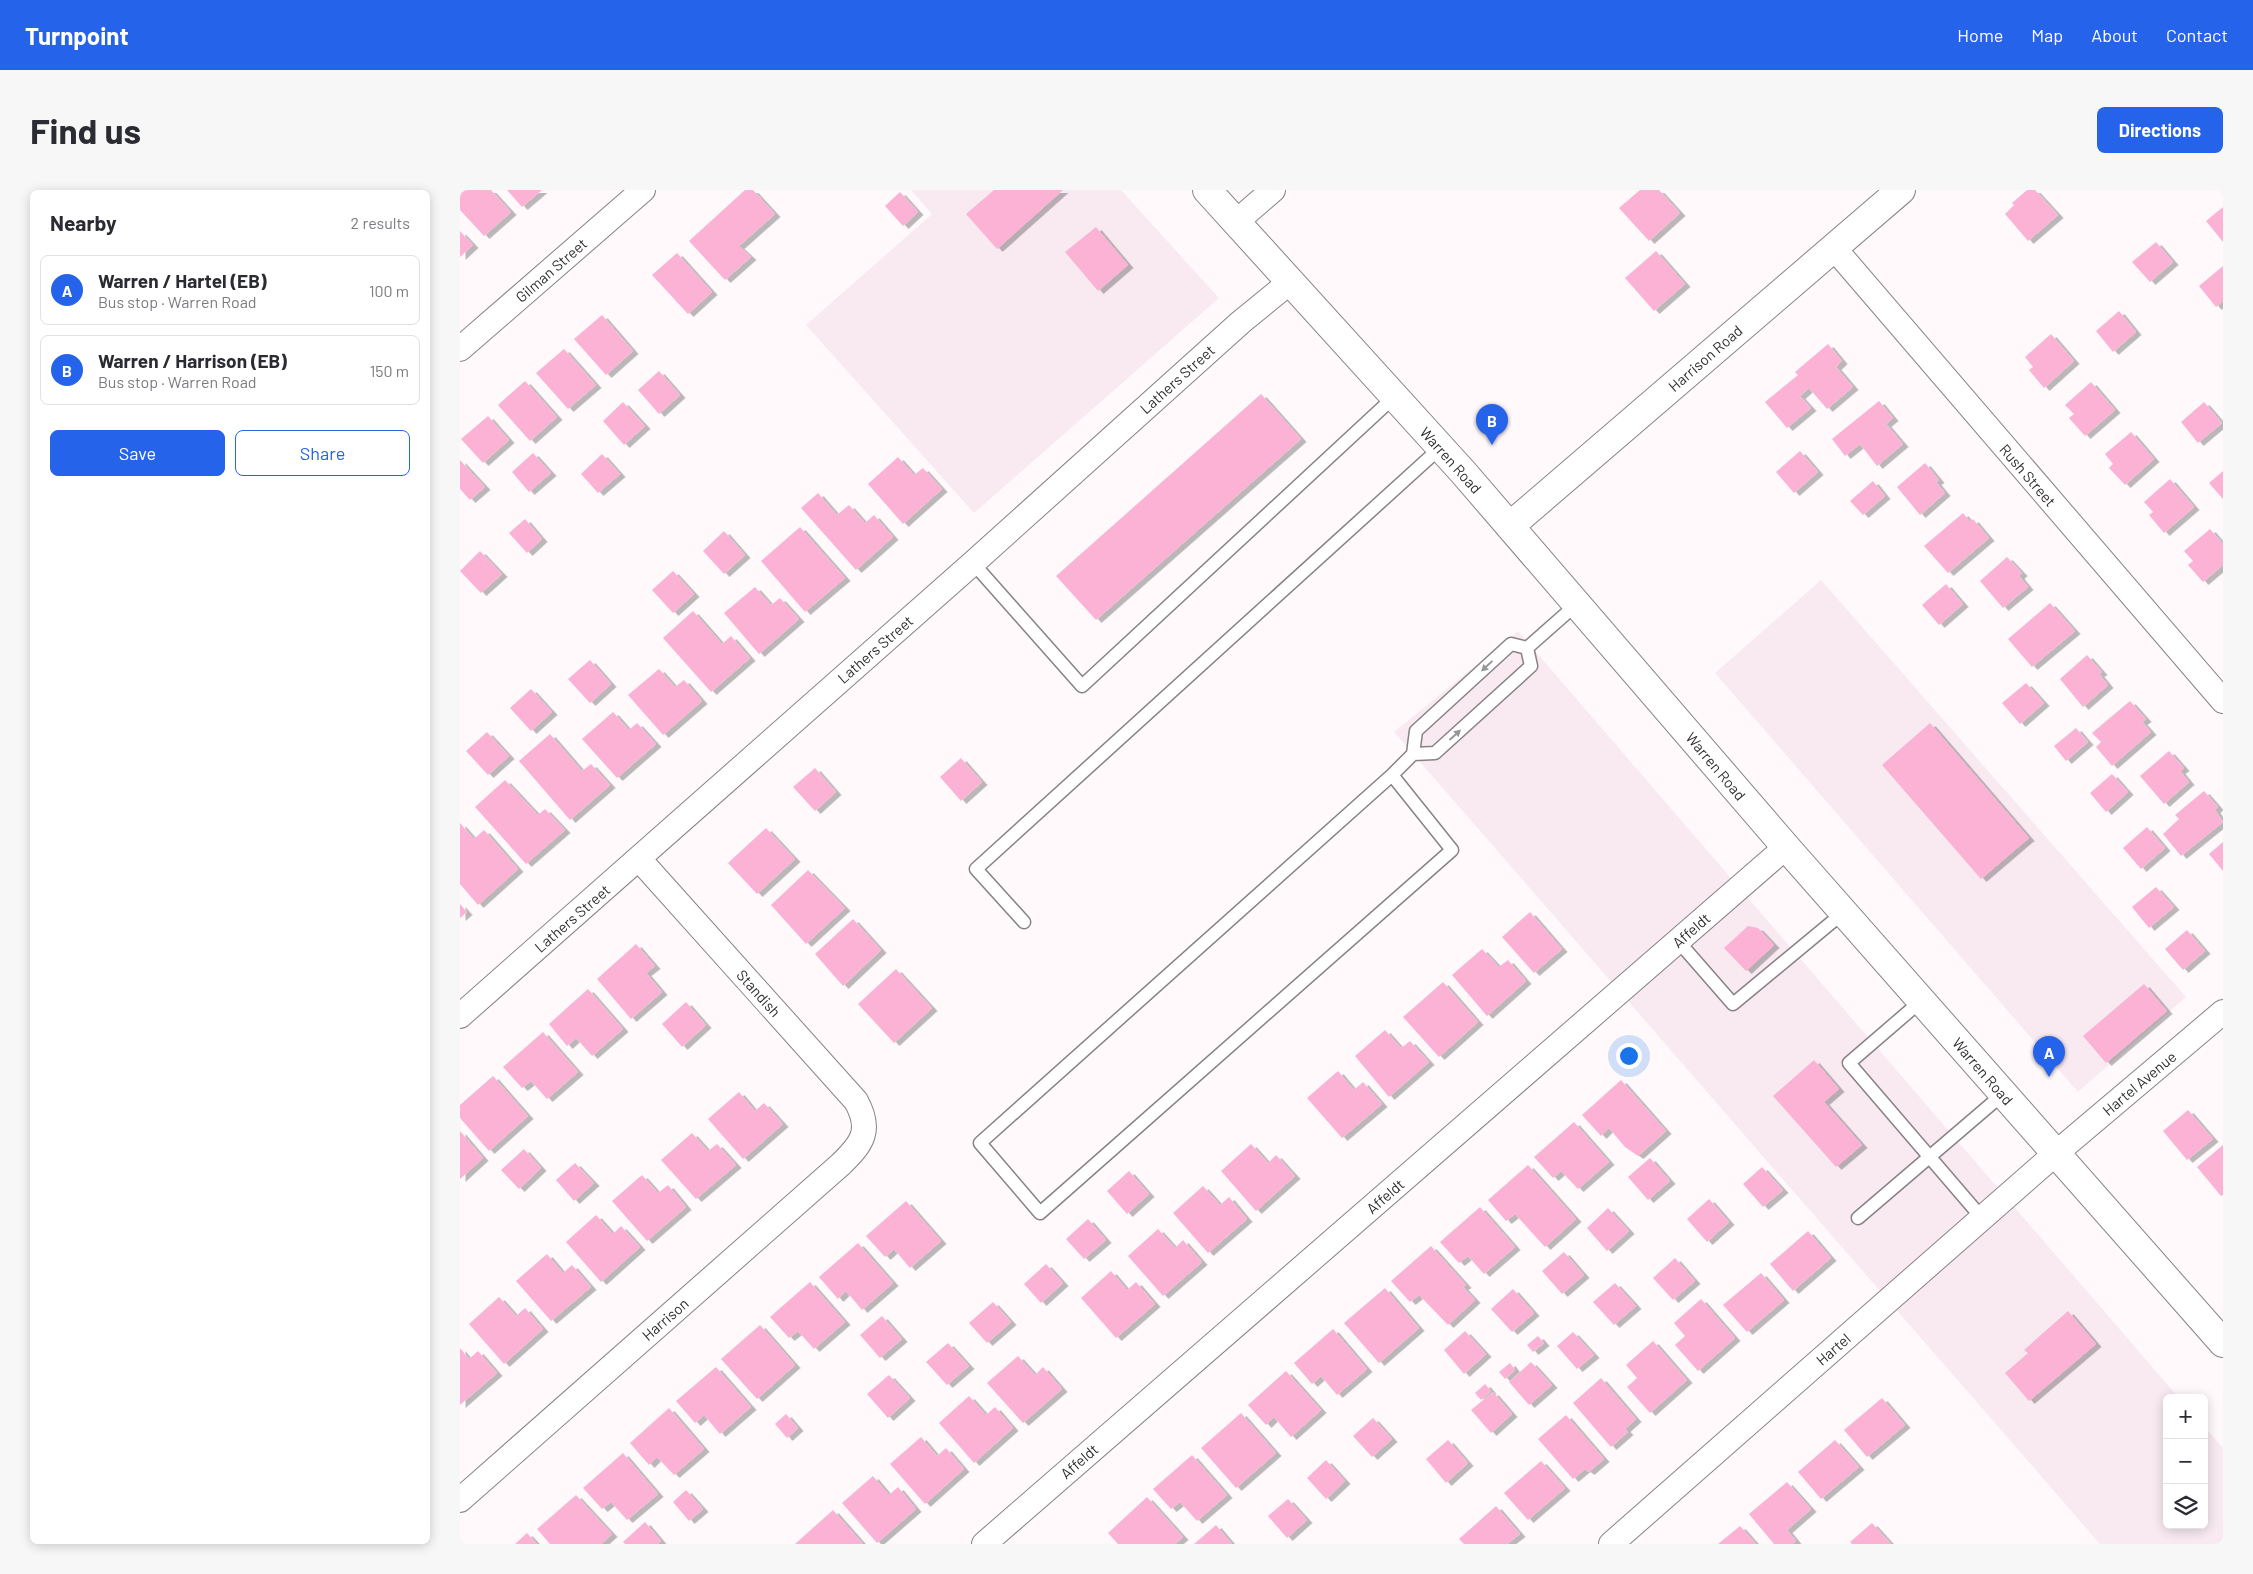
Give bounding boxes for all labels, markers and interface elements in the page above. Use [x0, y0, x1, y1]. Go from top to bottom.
text: Turnpoint [25, 21, 129, 50]
text: Home [1957, 24, 2003, 46]
text: Map [2031, 24, 2063, 46]
text: About [2091, 24, 2138, 46]
text: Contact [2166, 24, 2228, 46]
button: Directions [2097, 107, 2223, 153]
text: Find us [30, 109, 141, 151]
text: Nearby [50, 210, 116, 235]
text: 2 results [351, 213, 410, 232]
street label: Gilman Street [512, 234, 590, 306]
text: Warren / Hartel (EB) [98, 269, 267, 292]
text: A [62, 281, 72, 300]
text: 100 m [369, 281, 409, 300]
text: Bus stop · Warren Road [98, 292, 257, 311]
street label: Harrison Road [1664, 321, 1746, 395]
street label: Lathers Street [1136, 341, 1218, 417]
text: Warren / Harrison (EB) [98, 349, 287, 372]
text: B [62, 361, 72, 380]
text: 150 m [370, 361, 409, 380]
text: Bus stop · Warren Road [98, 372, 257, 391]
pin: B [1476, 404, 1508, 445]
street label: Warren Road [1416, 423, 1486, 497]
button: Save [50, 430, 225, 476]
button: Share [235, 430, 410, 476]
street label: Rush Street [1996, 440, 2060, 510]
street label: Lathers Street [834, 611, 916, 687]
one-way arrow [1482, 660, 1494, 672]
street label: Warren Road [1682, 728, 1750, 804]
one-way arrow [1448, 729, 1460, 741]
street label: Lathers Street [531, 880, 613, 956]
street label: Affeldt [1668, 909, 1714, 951]
street label: Standish [733, 966, 785, 1020]
street label: Warren Road [1949, 1034, 2017, 1108]
pin: A [2033, 1036, 2065, 1077]
your location [1616, 1043, 1642, 1069]
street label: Hartel Avenue [2099, 1047, 2179, 1119]
street label: Affeldt [1362, 1175, 1408, 1217]
street label: Harrison [638, 1294, 692, 1344]
street label: Hartel [1812, 1329, 1854, 1369]
map controls [2163, 1394, 2208, 1529]
button: + [2163, 1394, 2208, 1439]
button: − [2163, 1439, 2208, 1484]
street label: Affeldt [1056, 1440, 1102, 1482]
button: layers [2163, 1484, 2208, 1529]

